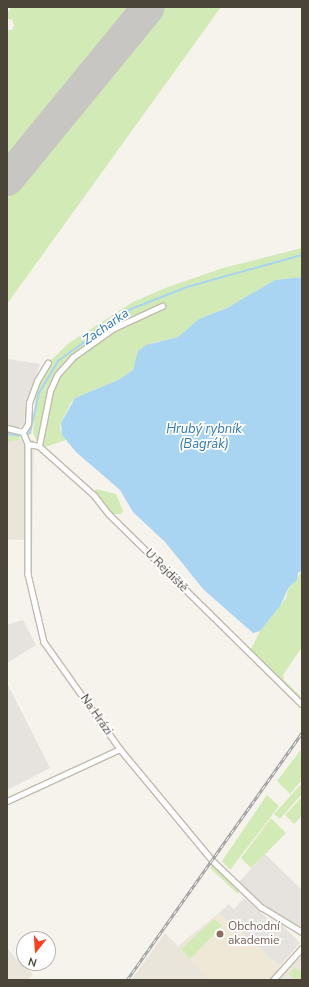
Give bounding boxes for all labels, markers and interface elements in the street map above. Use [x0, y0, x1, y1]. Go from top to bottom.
water label: Zacharka [80, 306, 132, 348]
water label: Hrubý rybník (Bagrák) [166, 422, 242, 453]
street label: U Rejdiště [141, 546, 191, 596]
street label: Na Hrázi [77, 692, 115, 738]
place label: Obchodní akademie [228, 920, 280, 948]
marker: Obchodní akademie [215, 929, 225, 939]
north arrow [16, 931, 56, 971]
text: N [27, 954, 39, 970]

